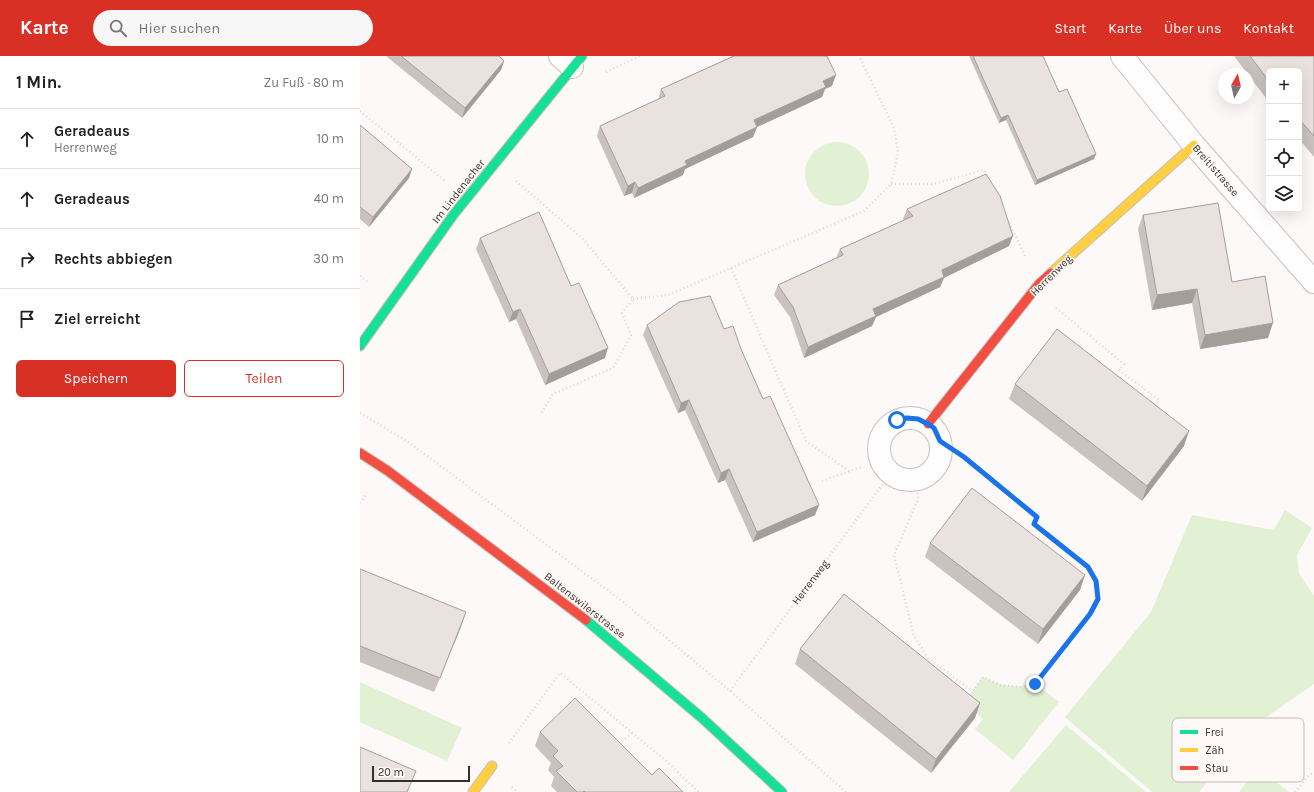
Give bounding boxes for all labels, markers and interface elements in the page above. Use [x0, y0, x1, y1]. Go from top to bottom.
search box [93, 10, 373, 46]
text: Karte [20, 17, 69, 39]
icon: search [107, 17, 129, 39]
text: Hier suchen [139, 19, 220, 37]
text: Start [1054, 20, 1086, 37]
text: Karte [1108, 20, 1142, 37]
text: Über uns [1164, 20, 1221, 37]
text: Kontakt [1243, 20, 1294, 37]
north arrow [1218, 68, 1254, 104]
map controls [1266, 68, 1302, 212]
button: + [1266, 68, 1302, 104]
text: 1 Min. [16, 72, 61, 92]
text: Zu Fuß · 80 m [264, 75, 344, 90]
button: − [1266, 104, 1302, 140]
text: Geradeaus [54, 122, 130, 140]
icon: ahead [16, 128, 38, 150]
text: 10 m [317, 131, 344, 146]
text: Herrenweg [54, 140, 117, 155]
button: locate [1266, 140, 1302, 176]
street label: Breitistrasse [1190, 142, 1242, 199]
street label: Im Lindenacher [429, 157, 487, 226]
button: layers [1266, 176, 1302, 212]
icon: ahead [16, 188, 38, 210]
text: Geradeaus [54, 190, 130, 208]
text: 40 m [314, 191, 344, 206]
icon: right [16, 248, 38, 270]
text: Rechts abbiegen [54, 250, 173, 268]
text: 30 m [313, 251, 344, 266]
street label: Herrenweg [1028, 251, 1075, 299]
icon: arrive [16, 308, 38, 330]
text: Ziel erreicht [54, 310, 140, 328]
button: Speichern [16, 360, 176, 397]
button: Teilen [184, 360, 344, 397]
route start [888, 411, 906, 429]
street label: Herrenweg [789, 557, 832, 607]
street label: Baltenswilerstrasse [542, 570, 628, 641]
route end [1026, 675, 1044, 693]
legend [1172, 718, 1304, 782]
text: Frei [1205, 726, 1224, 739]
text: Zäh [1205, 744, 1224, 757]
text: Stau [1205, 762, 1229, 775]
scale bar [372, 764, 470, 783]
text: 20 m [378, 766, 404, 779]

